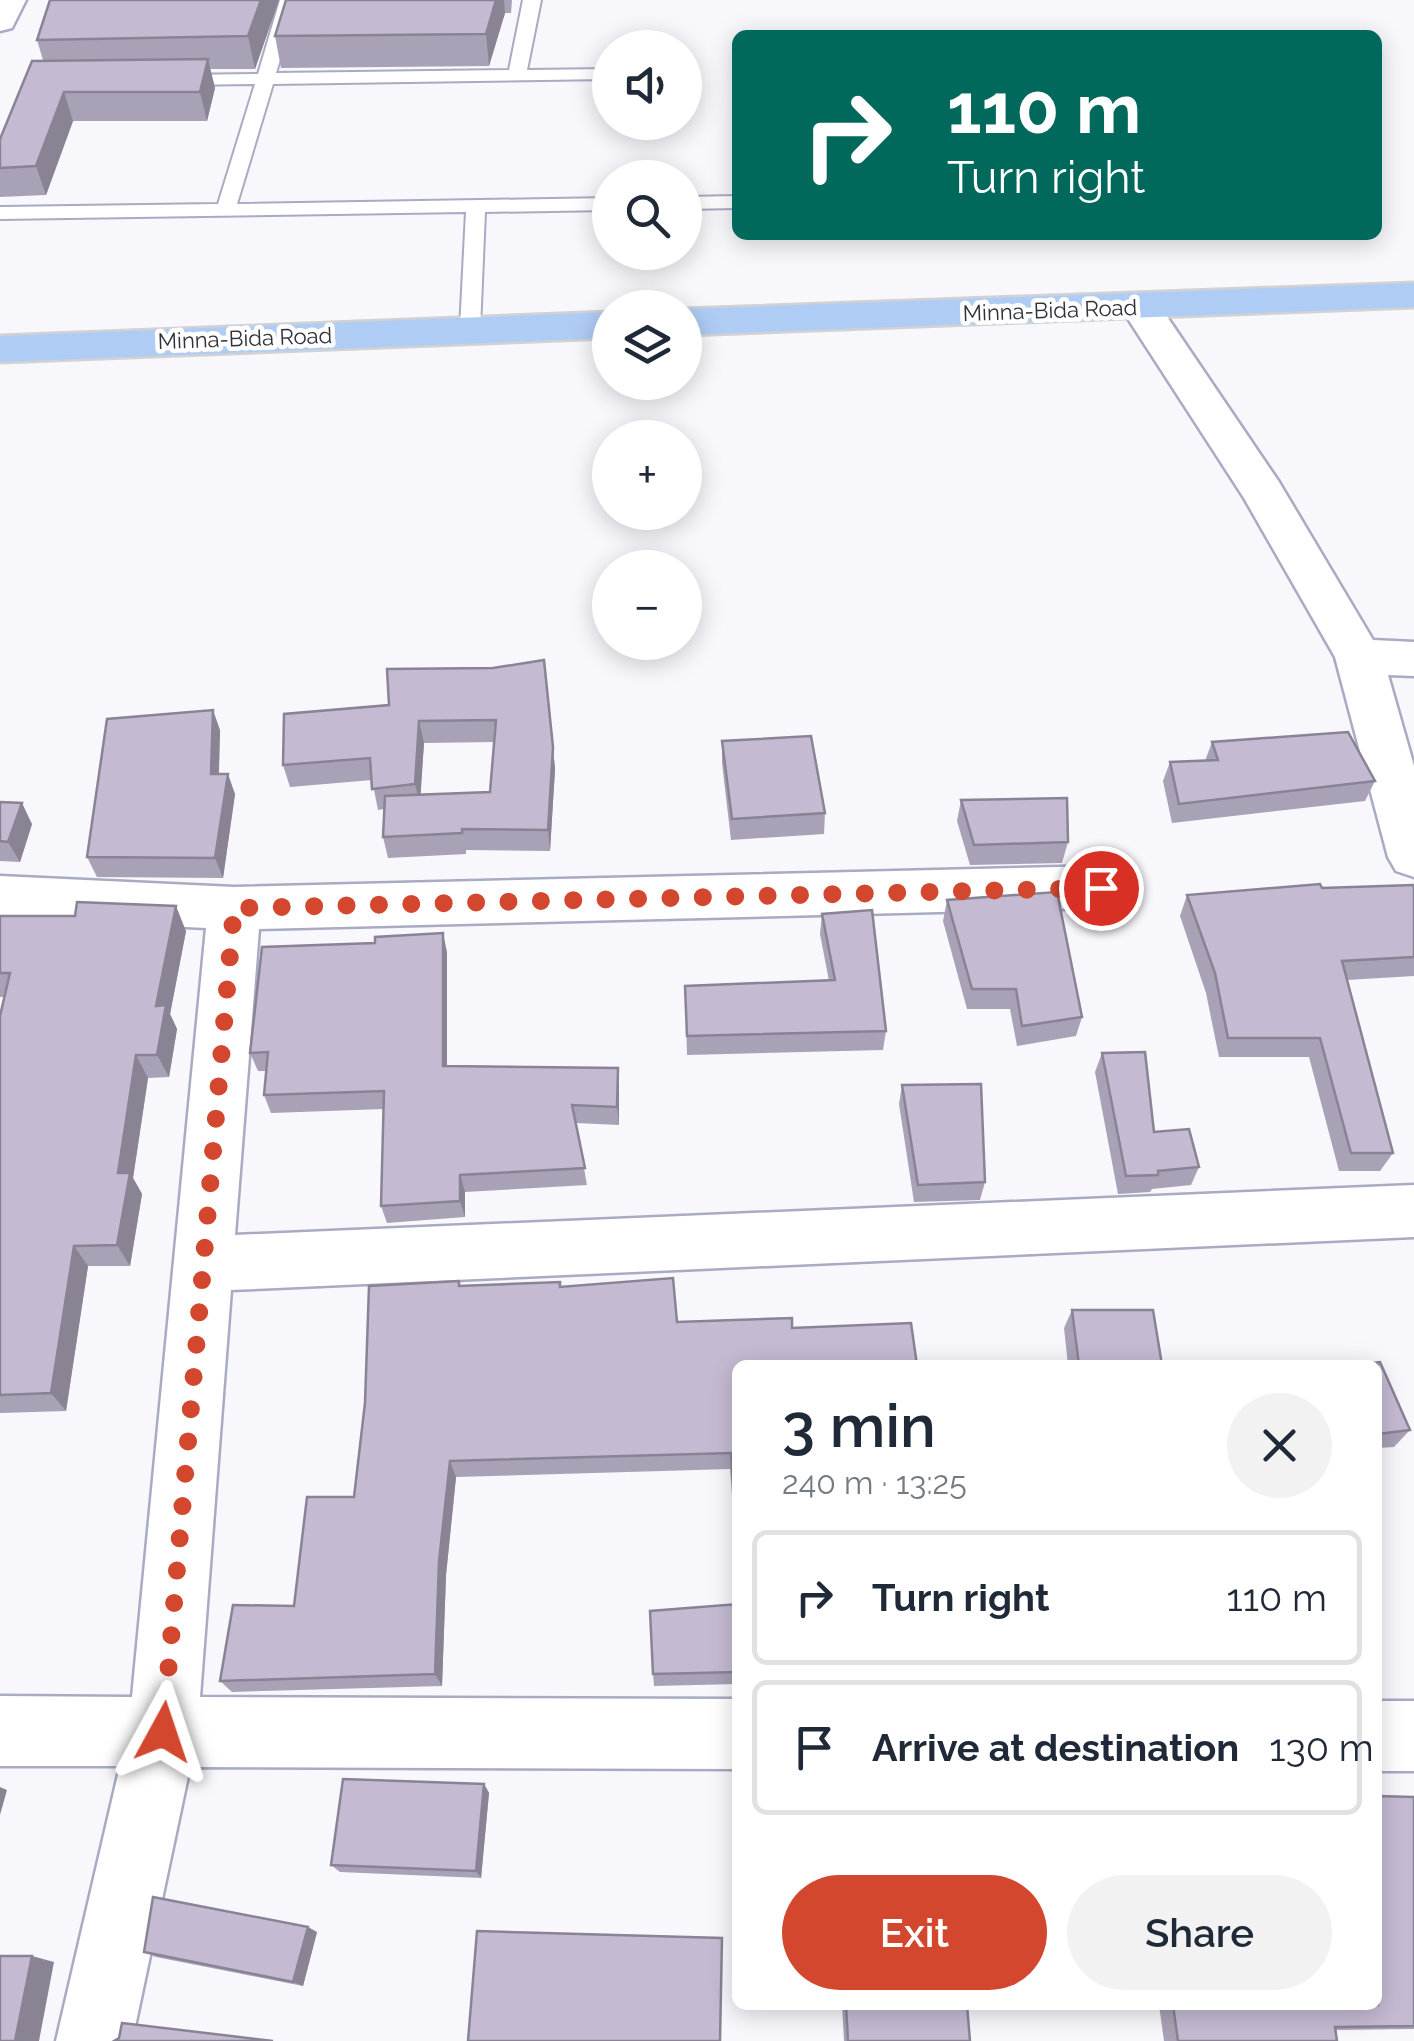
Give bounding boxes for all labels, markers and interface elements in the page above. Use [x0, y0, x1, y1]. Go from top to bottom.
map controls [592, 30, 702, 660]
button: sound [592, 30, 702, 140]
text: 110 m [947, 67, 1141, 149]
icon: right [782, 70, 912, 200]
text: Turn right [947, 151, 1145, 204]
button: search [592, 160, 702, 270]
button: layers [592, 290, 702, 400]
street label: Minna-Bida Road [962, 294, 1138, 326]
street label: Minna-Bida Road [157, 322, 333, 354]
button: + [592, 420, 702, 530]
button: − [592, 550, 702, 660]
pin [1059, 846, 1144, 931]
icon: arrive [1074, 861, 1129, 916]
text: 3 min [782, 1391, 936, 1461]
button: close [1227, 1393, 1332, 1498]
text: 240 m · 13:25 [782, 1464, 967, 1501]
icon: right [787, 1570, 842, 1625]
text: Turn right [872, 1575, 1049, 1620]
text: 110 m [1227, 1575, 1327, 1620]
position arrow [111, 1680, 215, 1784]
icon: arrive [787, 1720, 842, 1775]
text: Arrive at destination [872, 1725, 1239, 1770]
text: 130 m [1269, 1725, 1374, 1770]
button: Exit [782, 1875, 1047, 1990]
button: Share [1067, 1875, 1332, 1990]

